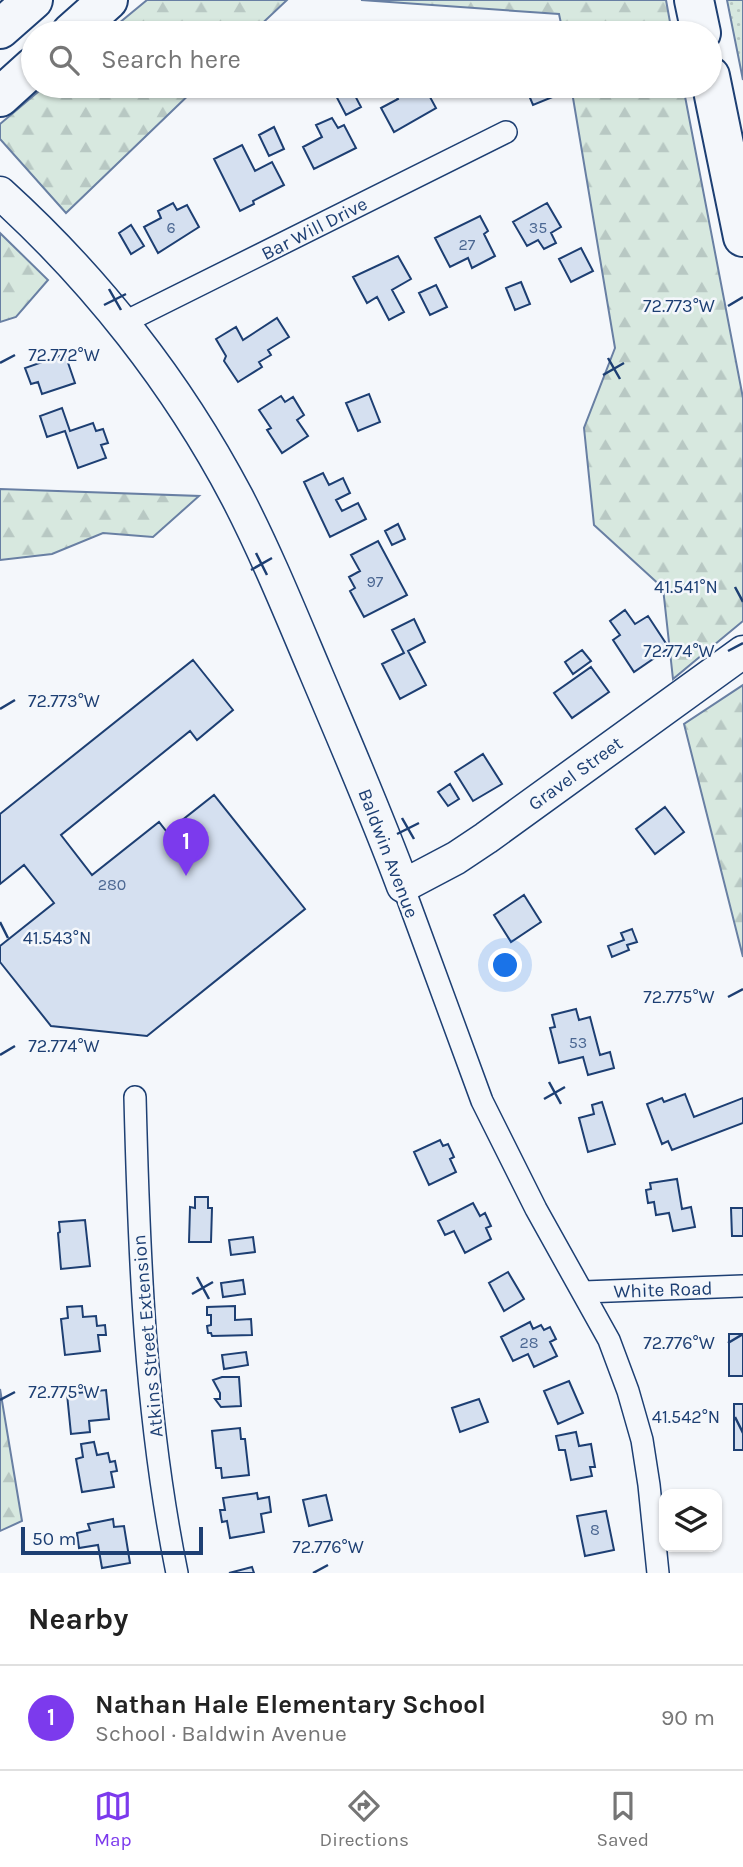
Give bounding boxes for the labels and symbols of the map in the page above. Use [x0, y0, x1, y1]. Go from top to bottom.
street label: Bar Will Drive [258, 193, 371, 265]
house number: 6 [166, 218, 176, 237]
house number: 35 [529, 218, 547, 237]
house number: 27 [459, 235, 476, 254]
text: 72.773°W [643, 295, 715, 317]
text: 72.772°W [28, 344, 100, 366]
house number: 97 [367, 572, 384, 591]
text: 41.541°N [654, 576, 718, 598]
text: 72.774°W [643, 640, 715, 662]
text: 72.773°W [28, 690, 100, 712]
street label: Gravel Street [524, 732, 627, 815]
street label: Baldwin Avenue [353, 786, 423, 921]
pin: 1 [163, 818, 209, 876]
house number: 280 [98, 875, 126, 894]
text: 41.543°N [23, 927, 91, 949]
your location [488, 948, 522, 982]
text: 72.775°W [643, 986, 715, 1008]
house number: 53 [569, 1033, 587, 1052]
text: 72.774°W [28, 1035, 100, 1057]
street label: Atkins Street Extension [128, 1234, 168, 1438]
street label: White Road [613, 1277, 713, 1303]
text: 72.776°W [643, 1332, 715, 1354]
house number: 28 [519, 1333, 539, 1352]
text: 72.775°W [28, 1381, 100, 1403]
text: 41.542°N [652, 1406, 720, 1428]
house number: 8 [590, 1520, 600, 1539]
scale bar [21, 1524, 203, 1556]
text: 72.776°W [292, 1536, 364, 1558]

